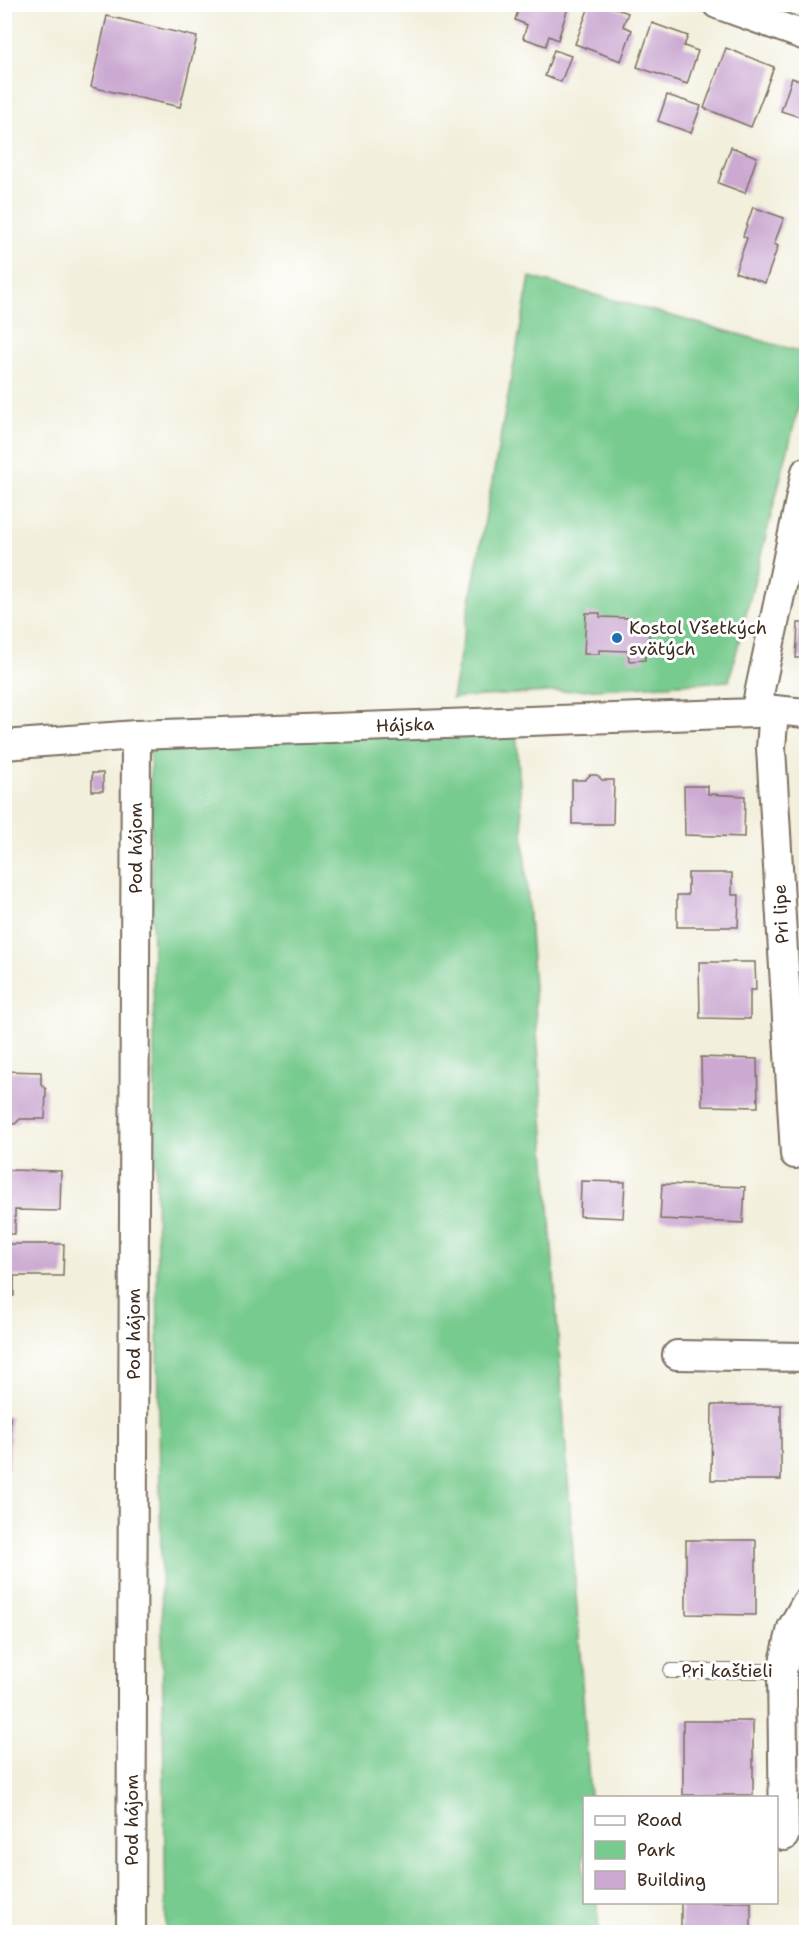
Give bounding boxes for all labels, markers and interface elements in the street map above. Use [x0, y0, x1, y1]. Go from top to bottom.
place label: Kostol Všetkých svätých [629, 616, 767, 661]
marker: Kostol Všetkých svätých [610, 631, 624, 645]
street label: Hájska [375, 712, 435, 738]
street label: Pod hájom [124, 802, 148, 894]
street label: Pri lipe [767, 883, 795, 945]
street label: Pod hájom [122, 1288, 146, 1380]
street label: Pri kaštieli [681, 1659, 773, 1683]
street label: Pod hájom [120, 1774, 144, 1866]
legend [583, 1796, 778, 1904]
text: Road [637, 1808, 682, 1832]
text: Park [637, 1838, 676, 1862]
text: Building [637, 1868, 706, 1892]

